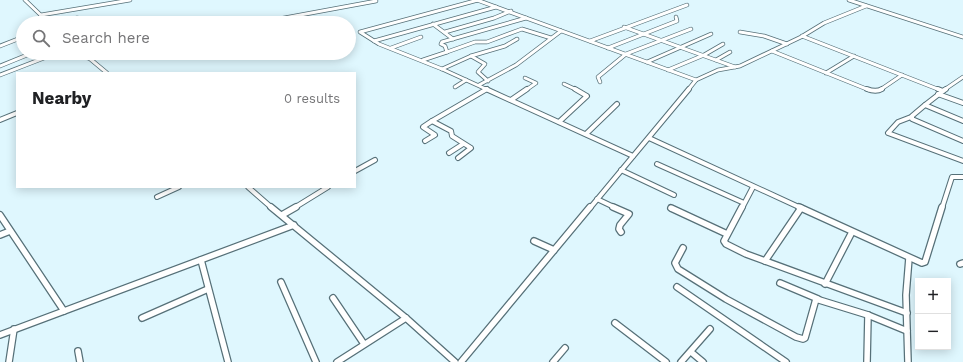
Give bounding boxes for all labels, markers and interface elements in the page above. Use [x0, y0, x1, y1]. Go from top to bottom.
search box [16, 16, 356, 60]
icon: search [30, 27, 52, 49]
text: Search here [62, 29, 150, 47]
text: Nearby [32, 88, 91, 108]
text: 0 results [284, 91, 340, 106]
map controls [915, 278, 951, 350]
button: + [915, 278, 951, 314]
button: − [915, 314, 951, 350]

